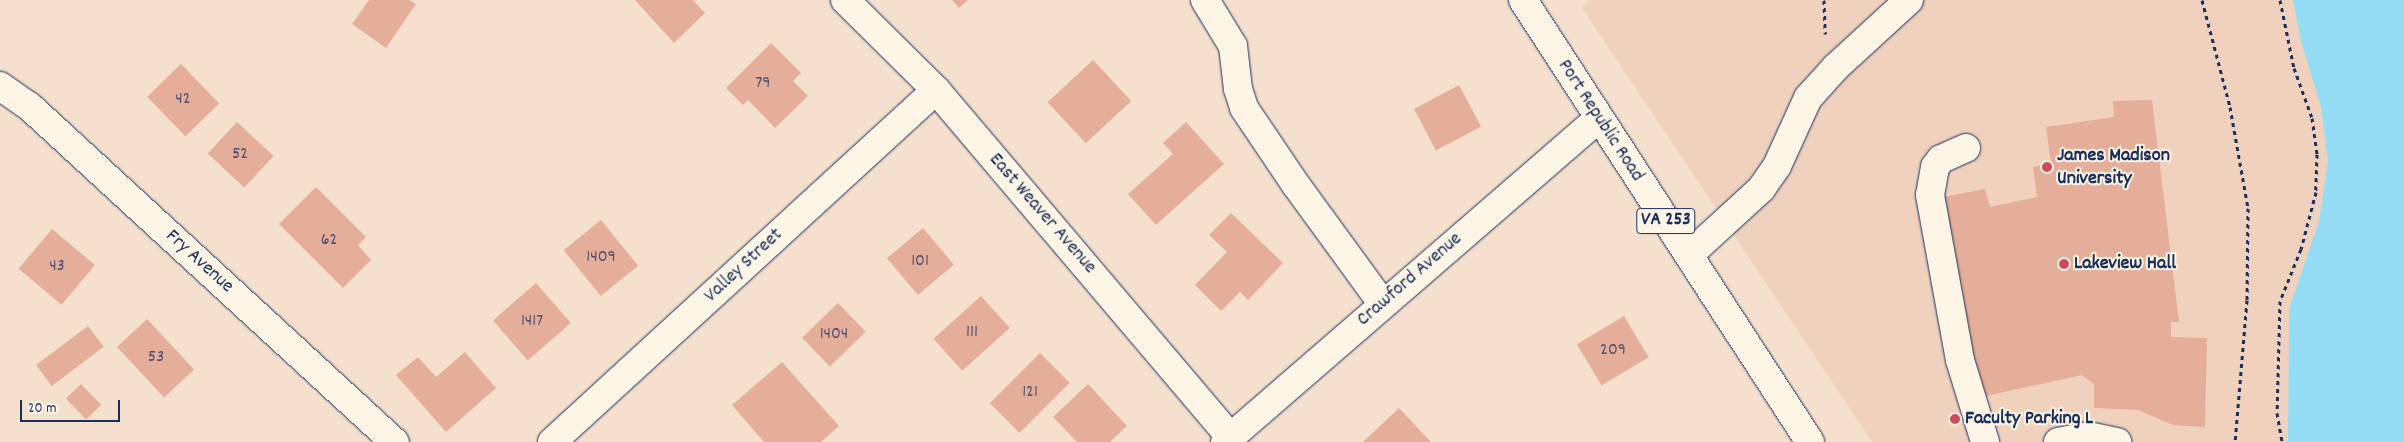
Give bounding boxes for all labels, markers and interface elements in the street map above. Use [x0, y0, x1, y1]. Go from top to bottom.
street label: Port Republic Road [1552, 55, 1648, 187]
house number: 79 [755, 73, 771, 95]
house number: 42 [175, 89, 191, 111]
house number: 52 [232, 144, 248, 166]
place label: James Madison University [2057, 144, 2170, 191]
street label: East Weaver Avenue [983, 149, 1101, 279]
marker: James Madison University [2041, 161, 2053, 173]
road number: VA 253 [1636, 205, 1696, 238]
street label: Valley Street [700, 224, 788, 308]
street label: Fry Avenue [160, 225, 238, 299]
street label: Crawford Avenue [1352, 228, 1468, 332]
house number: 62 [321, 230, 337, 252]
house number: 1409 [586, 247, 616, 269]
house number: 101 [911, 251, 929, 273]
place label: Lakeview Hall [2074, 252, 2176, 276]
house number: 43 [49, 256, 65, 278]
marker: Lakeview Hall [2058, 258, 2070, 270]
house number: 1417 [521, 311, 543, 333]
house number: 111 [966, 322, 978, 344]
house number: 1404 [820, 324, 848, 346]
house number: 209 [1600, 340, 1626, 362]
house number: 53 [148, 347, 164, 369]
house number: 121 [1022, 382, 1038, 404]
scale bar [22, 390, 122, 422]
text: 20 m [28, 398, 56, 420]
place label: Faculty Parking L [1965, 407, 2093, 431]
marker: Faculty Parking L [1949, 413, 1961, 425]

